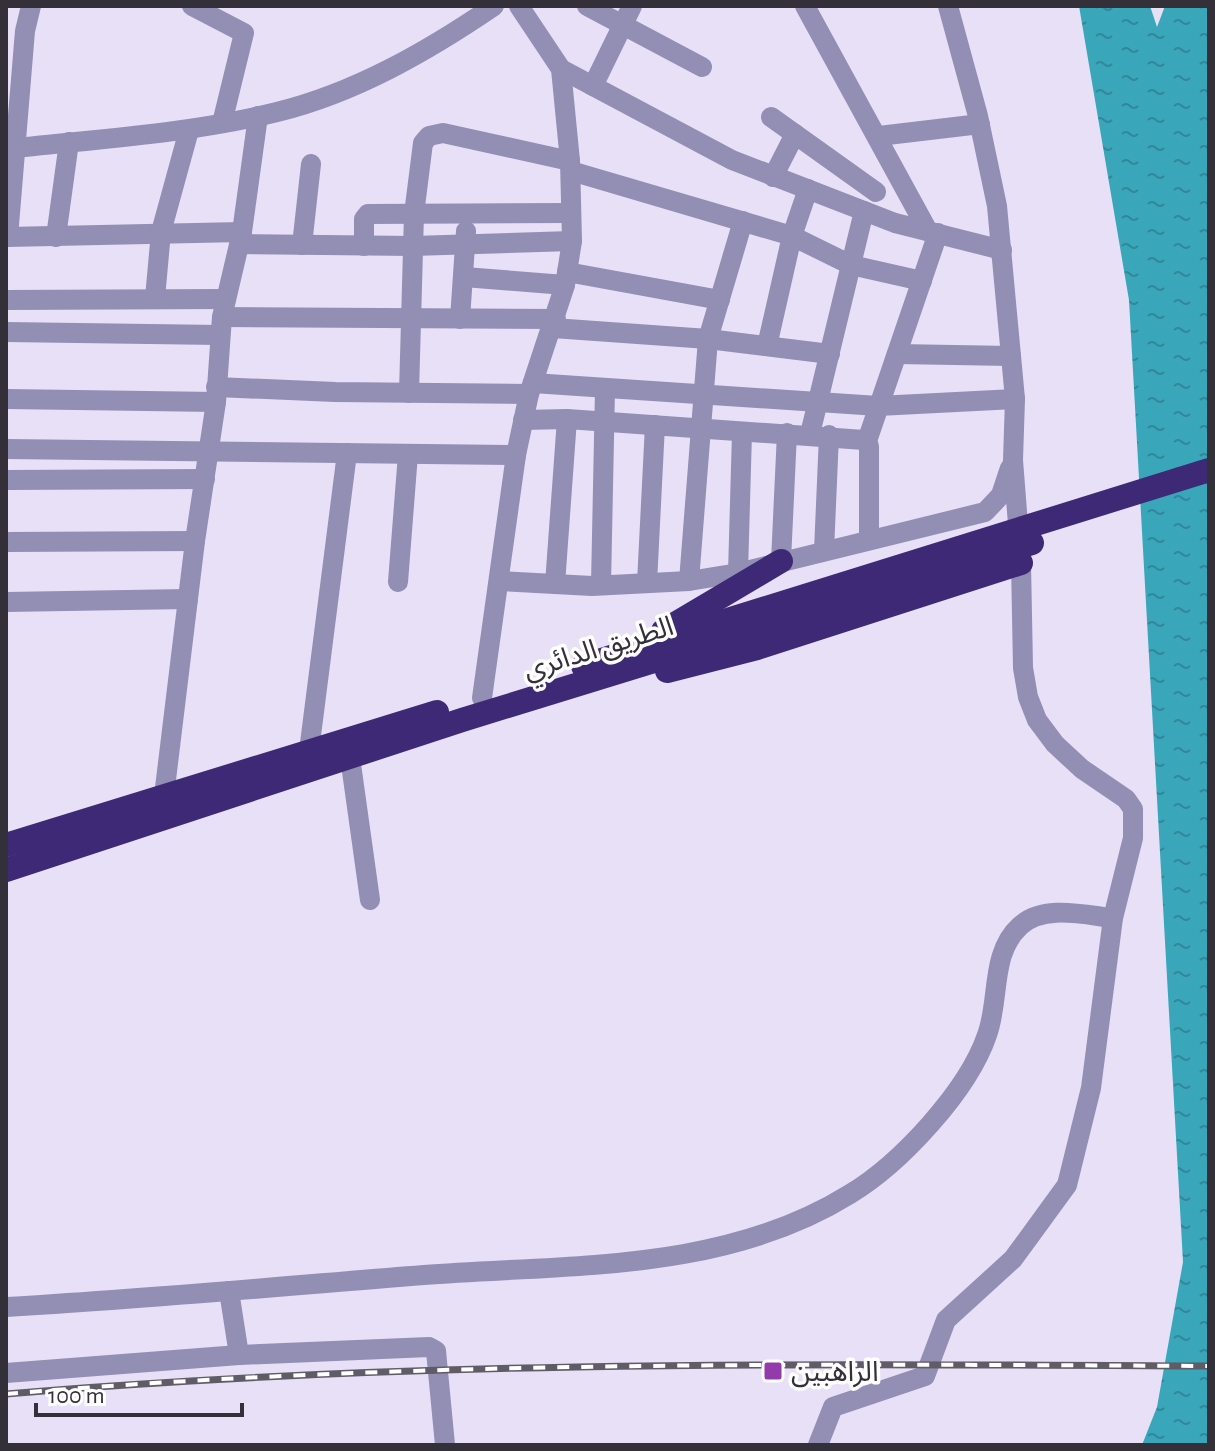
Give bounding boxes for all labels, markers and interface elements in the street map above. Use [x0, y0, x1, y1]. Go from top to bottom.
street label: الطريق الدائري [520, 613, 678, 690]
place label: الراهبين [791, 1359, 879, 1388]
marker: الراهبين [762, 1360, 784, 1382]
scale bar [36, 1367, 242, 1417]
text: 100 m [48, 1384, 105, 1408]

